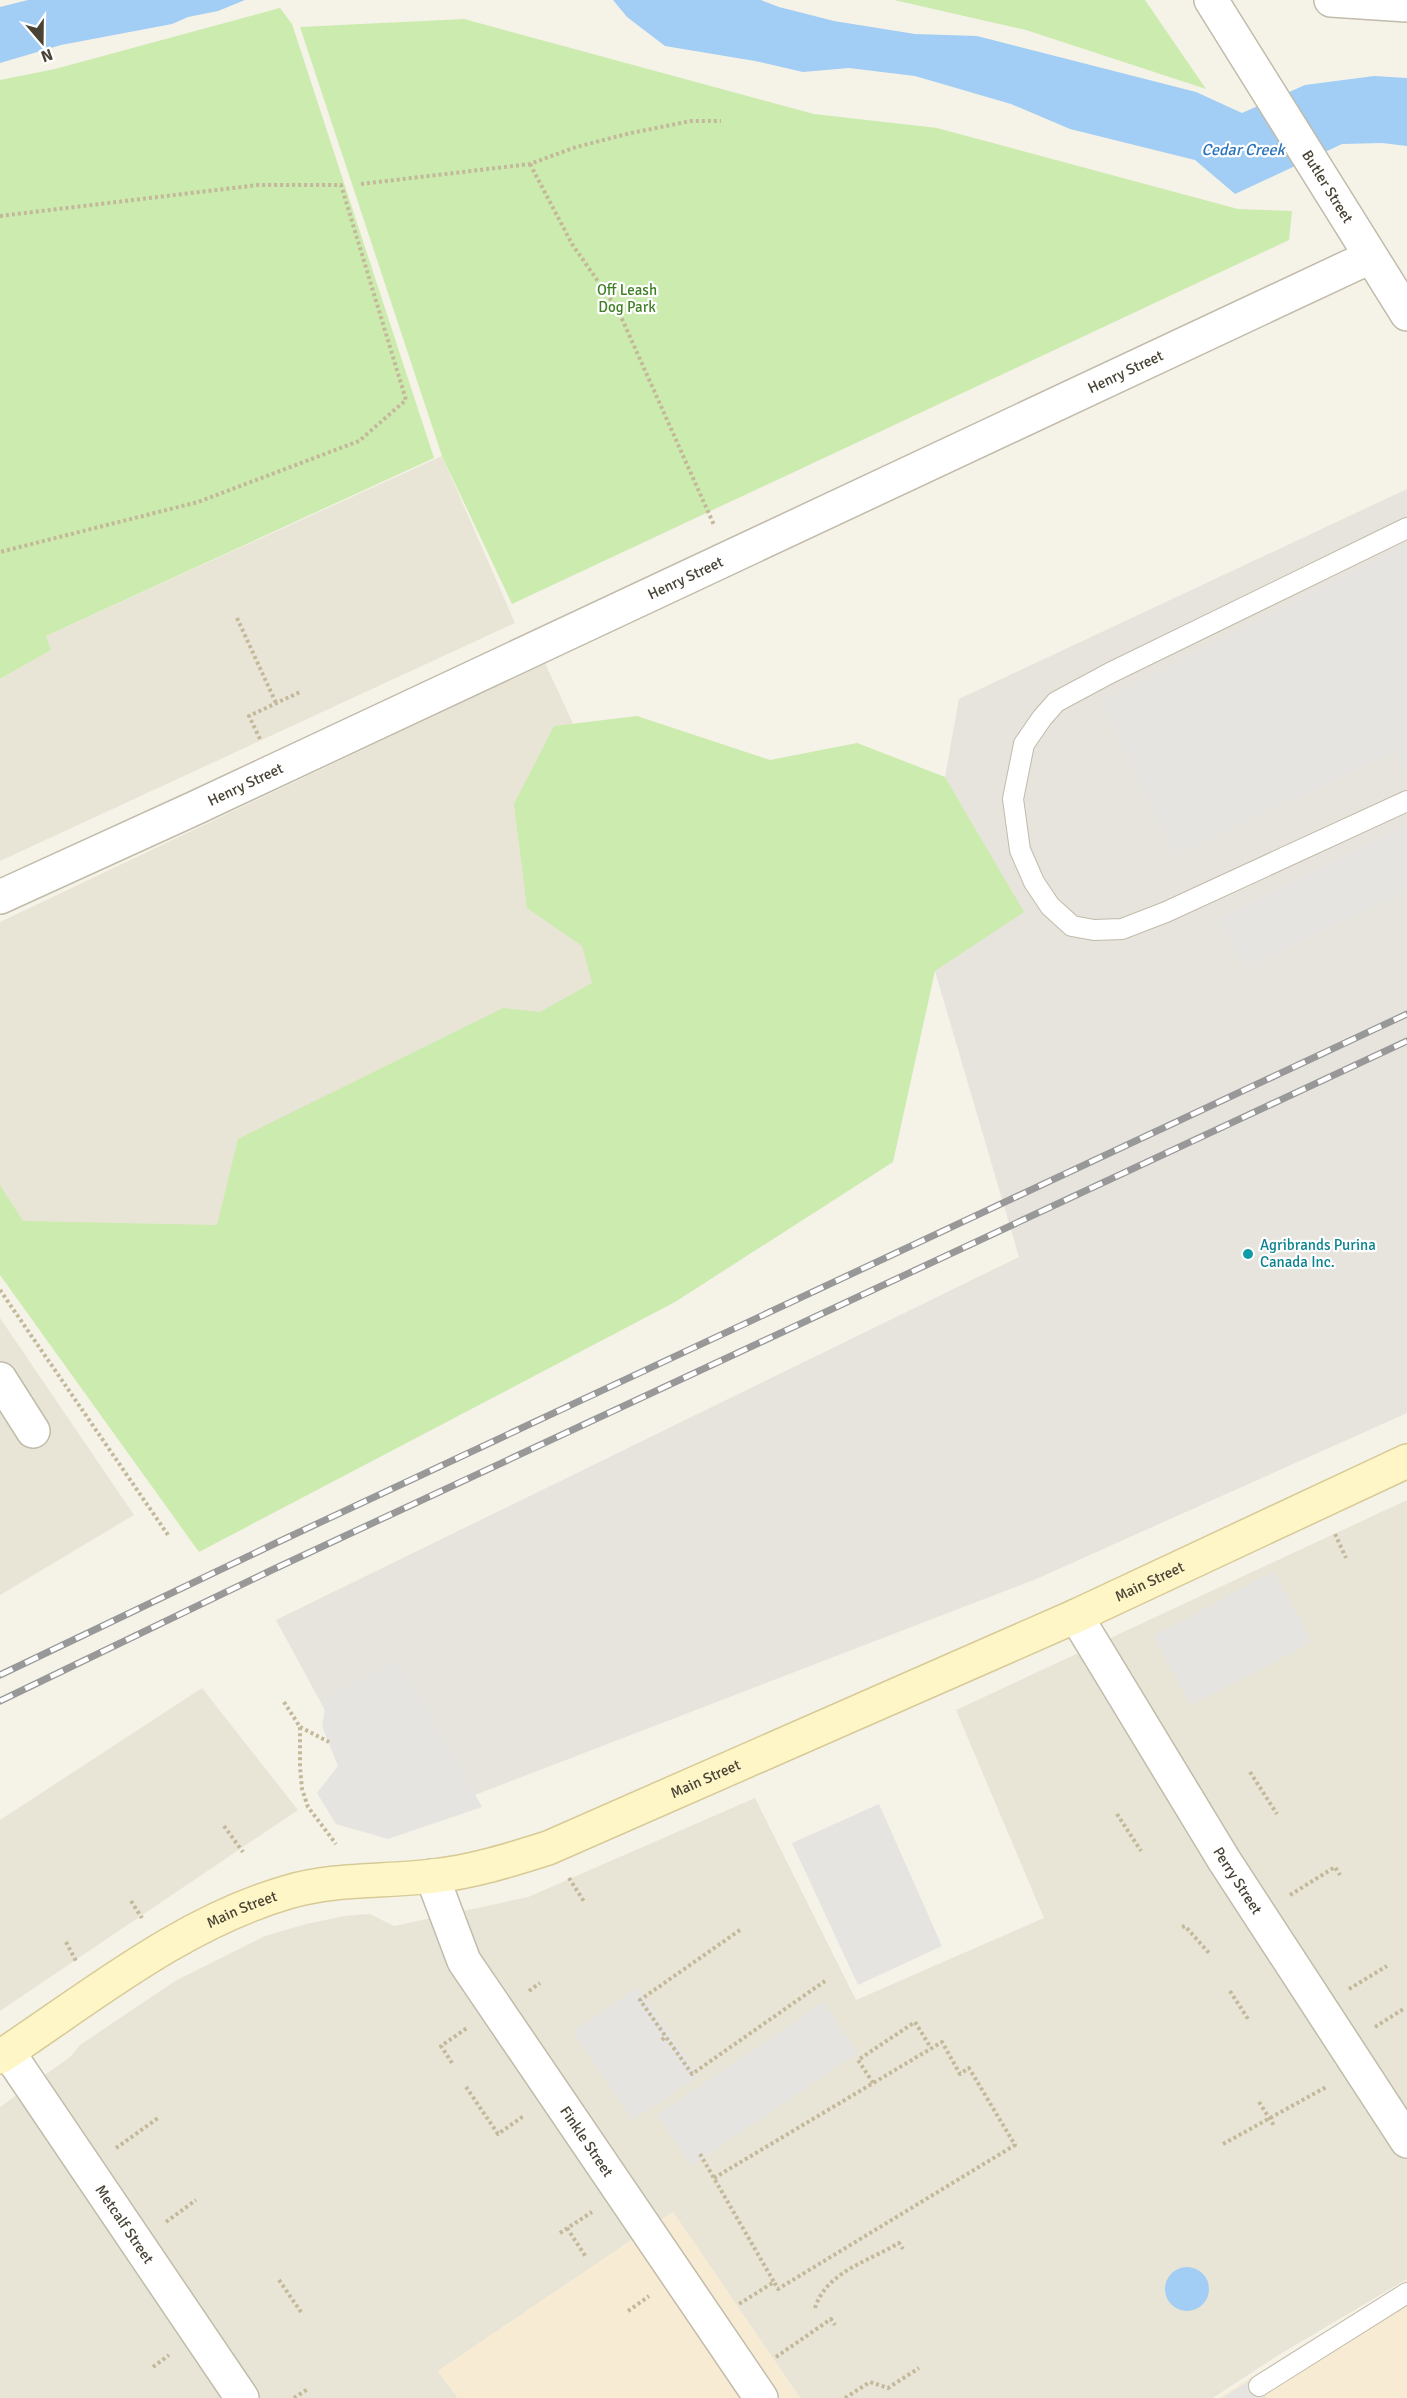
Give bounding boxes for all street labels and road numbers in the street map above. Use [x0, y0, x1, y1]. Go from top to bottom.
street label: Butler Street [1298, 147, 1357, 226]
street label: Henry Street [1085, 346, 1166, 397]
street label: Henry Street [645, 553, 726, 603]
street label: Henry Street [205, 759, 286, 810]
street label: Main Street [1112, 1558, 1187, 1606]
street label: Main Street [668, 1756, 743, 1802]
street label: Perry Street [1209, 1844, 1266, 1918]
street label: Main Street [204, 1887, 279, 1932]
street label: Finkle Street [556, 2103, 617, 2180]
street label: Metcalf Street [92, 2181, 158, 2267]

